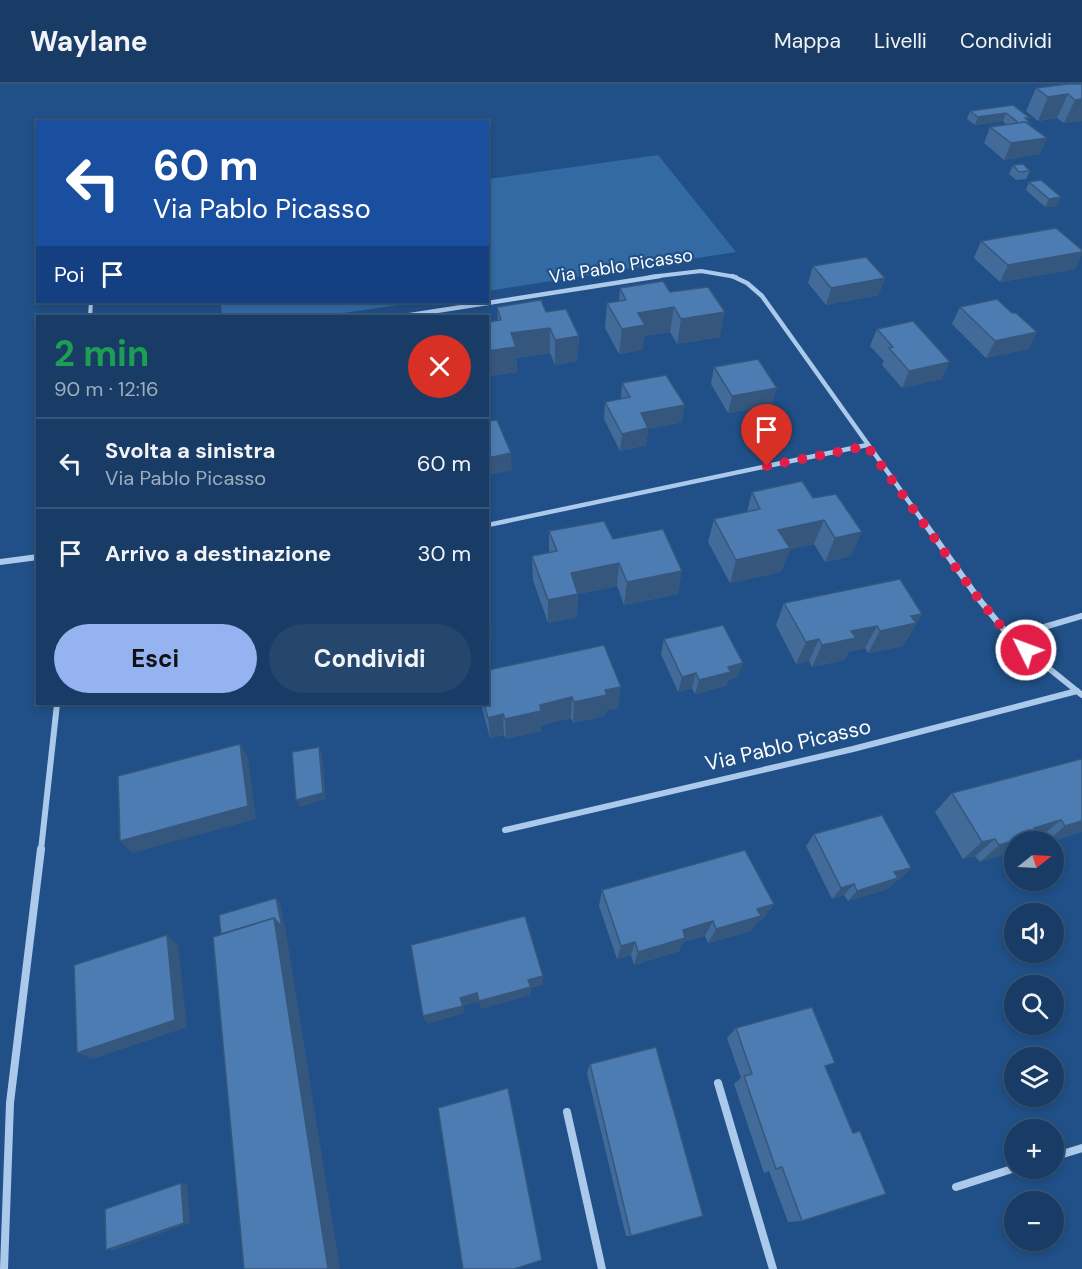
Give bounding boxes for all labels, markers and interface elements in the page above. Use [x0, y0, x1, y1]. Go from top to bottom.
text: Waylane [30, 23, 148, 60]
text: Mappa [774, 27, 841, 55]
text: Livelli [874, 27, 927, 55]
text: Condividi [960, 27, 1052, 55]
text: 60 m [153, 138, 259, 193]
icon: left [54, 144, 132, 222]
text: Via Pablo Picasso [153, 191, 371, 226]
street label: Via Pablo Picasso [547, 243, 695, 289]
icon: arrive [96, 258, 129, 291]
text: Poi [54, 260, 84, 289]
text: 2 min [54, 330, 149, 377]
button: close [408, 335, 471, 398]
text: 90 m · 12:16 [54, 376, 159, 402]
pin [741, 404, 792, 466]
icon: arrive [750, 413, 783, 446]
text: Svolta a sinistra [105, 436, 275, 465]
icon: left [54, 447, 87, 480]
text: 60 m [417, 449, 471, 478]
text: Via Pablo Picasso [105, 465, 266, 491]
icon: arrive [54, 537, 87, 570]
text: Arrivo a destinazione [105, 539, 331, 568]
text: 30 m [417, 539, 471, 568]
position arrow [994, 618, 1058, 682]
button: Esci [54, 624, 257, 693]
button: Condividi [269, 624, 471, 693]
street label: Via Pablo Picasso [702, 712, 874, 778]
north arrow [1004, 831, 1064, 891]
map controls [1004, 831, 1064, 1251]
button: sound [1004, 903, 1064, 963]
button: search [1004, 975, 1064, 1035]
button: layers [1004, 1047, 1064, 1107]
button: + [1004, 1119, 1064, 1179]
button: − [1004, 1191, 1064, 1251]

